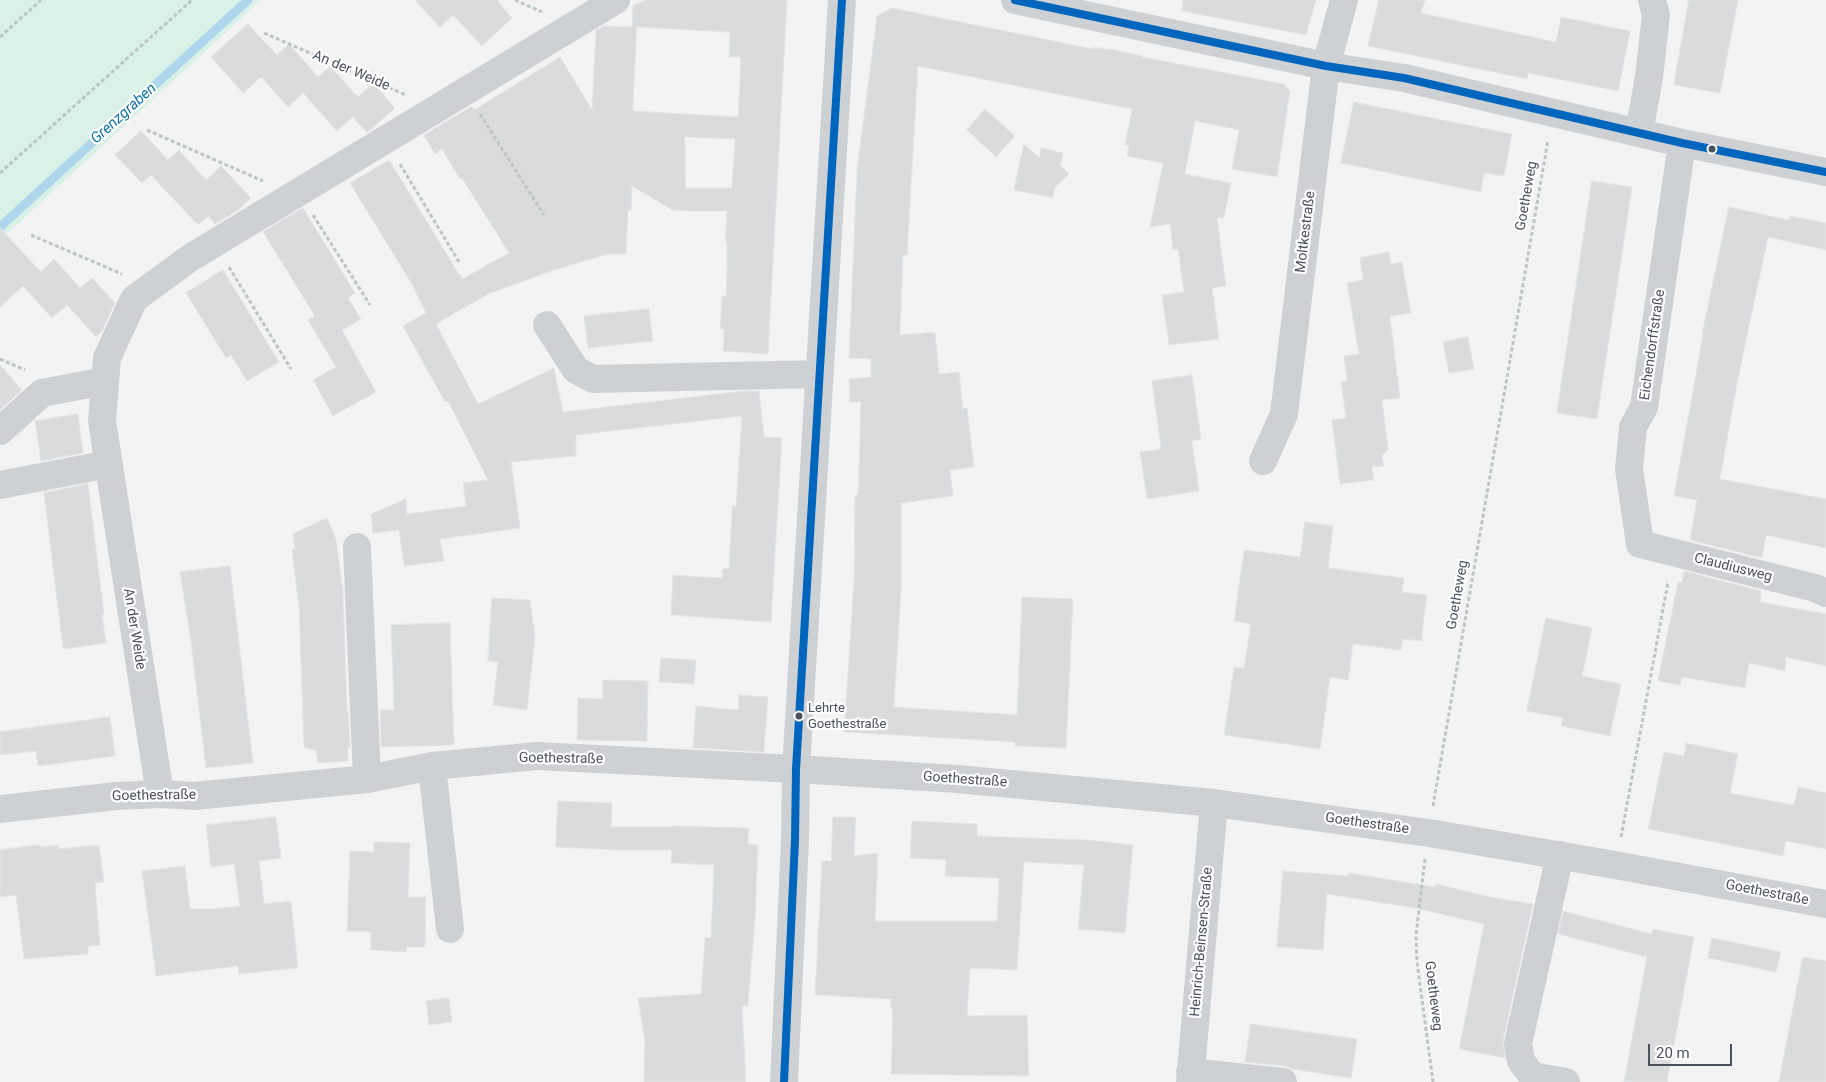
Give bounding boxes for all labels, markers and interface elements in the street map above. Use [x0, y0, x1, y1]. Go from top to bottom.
street label: An der Weide [310, 47, 392, 95]
water label: Grenzgraben [87, 80, 161, 148]
unlabelled marker [1707, 144, 1717, 154]
street label: Goetheweg [1513, 160, 1541, 232]
street label: Moltkestraße [1293, 190, 1319, 274]
street label: Eichendorffstraße [1637, 289, 1669, 401]
street label: Claudiusweg [1692, 550, 1774, 586]
street label: Goetheweg [1444, 559, 1472, 631]
street label: An der Weide [119, 587, 149, 671]
place label: Lehrte Goethestraße [808, 701, 886, 732]
marker: Lehrte Goethestraße [794, 711, 804, 721]
street label: Goethestraße [519, 750, 603, 768]
street label: Goethestraße [922, 769, 1008, 791]
street label: Goethestraße [112, 787, 196, 805]
street label: Goethestraße [1324, 810, 1410, 838]
street label: Heinrich-Beinsen-Straße [1187, 867, 1217, 1017]
street label: Goethestraße [1724, 877, 1810, 909]
street label: Goetheweg [1420, 960, 1446, 1032]
scale bar [1651, 1034, 1735, 1066]
text: 20 m [1656, 1044, 1690, 1062]

